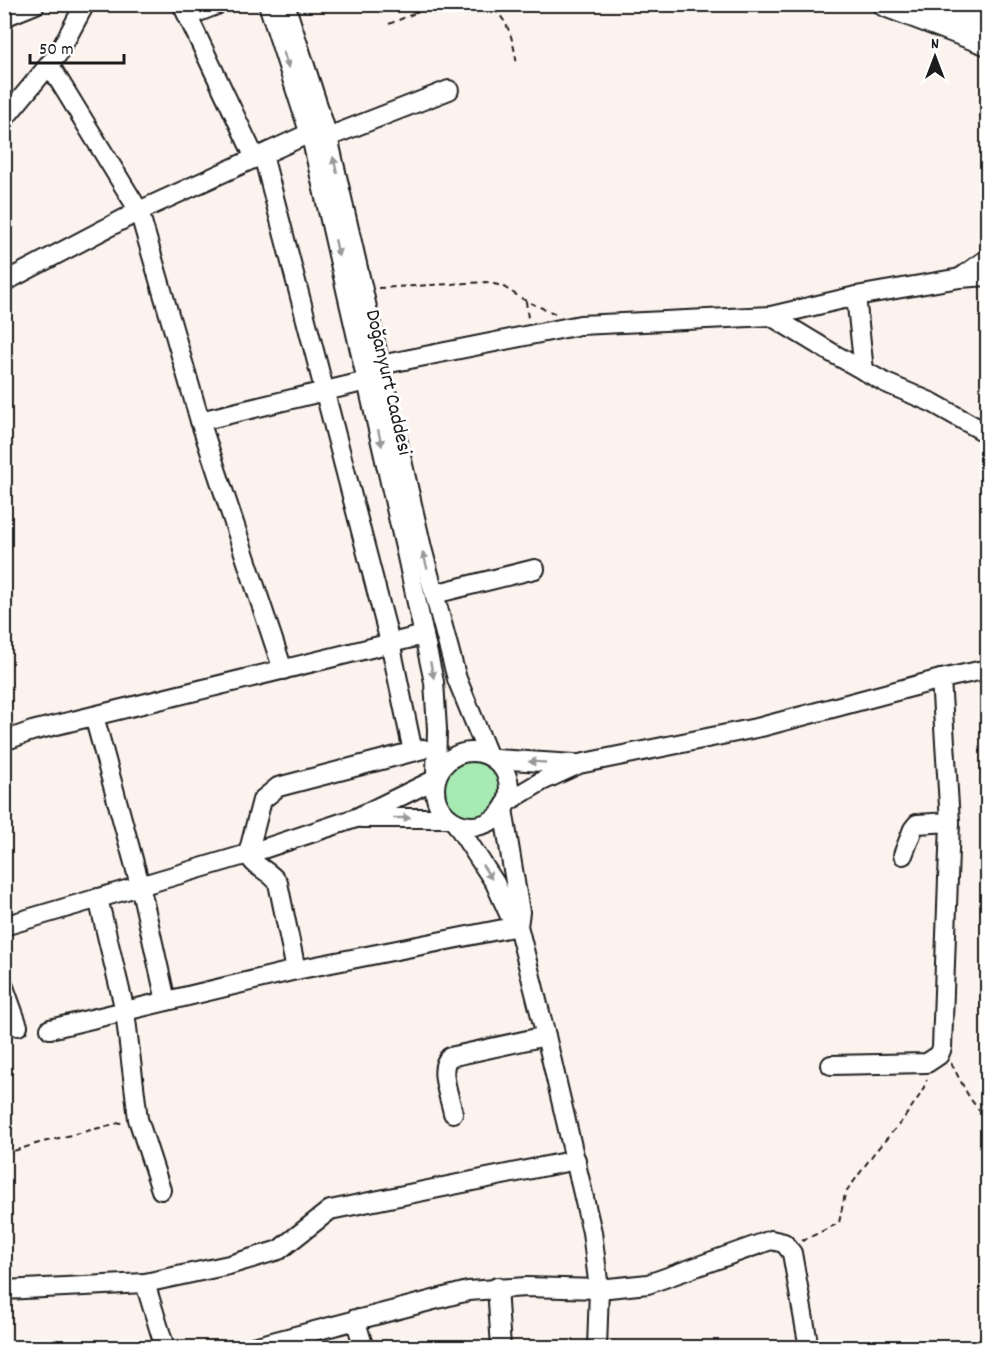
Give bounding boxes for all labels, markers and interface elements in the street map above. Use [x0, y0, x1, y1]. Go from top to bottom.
scale bar [30, 27, 124, 65]
north arrow [905, 27, 965, 87]
text: N [931, 33, 939, 56]
text: 50 m [39, 38, 74, 63]
one-way arrow [282, 51, 291, 69]
one-way arrow [329, 156, 339, 175]
one-way arrow [333, 239, 342, 258]
street label: Doğanyurt Caddesi [356, 307, 418, 459]
one-way arrow [376, 429, 385, 448]
one-way arrow [420, 551, 430, 569]
one-way arrow [427, 660, 437, 679]
one-way arrow [527, 758, 546, 767]
one-way arrow [393, 813, 412, 823]
one-way arrow [481, 863, 493, 879]

